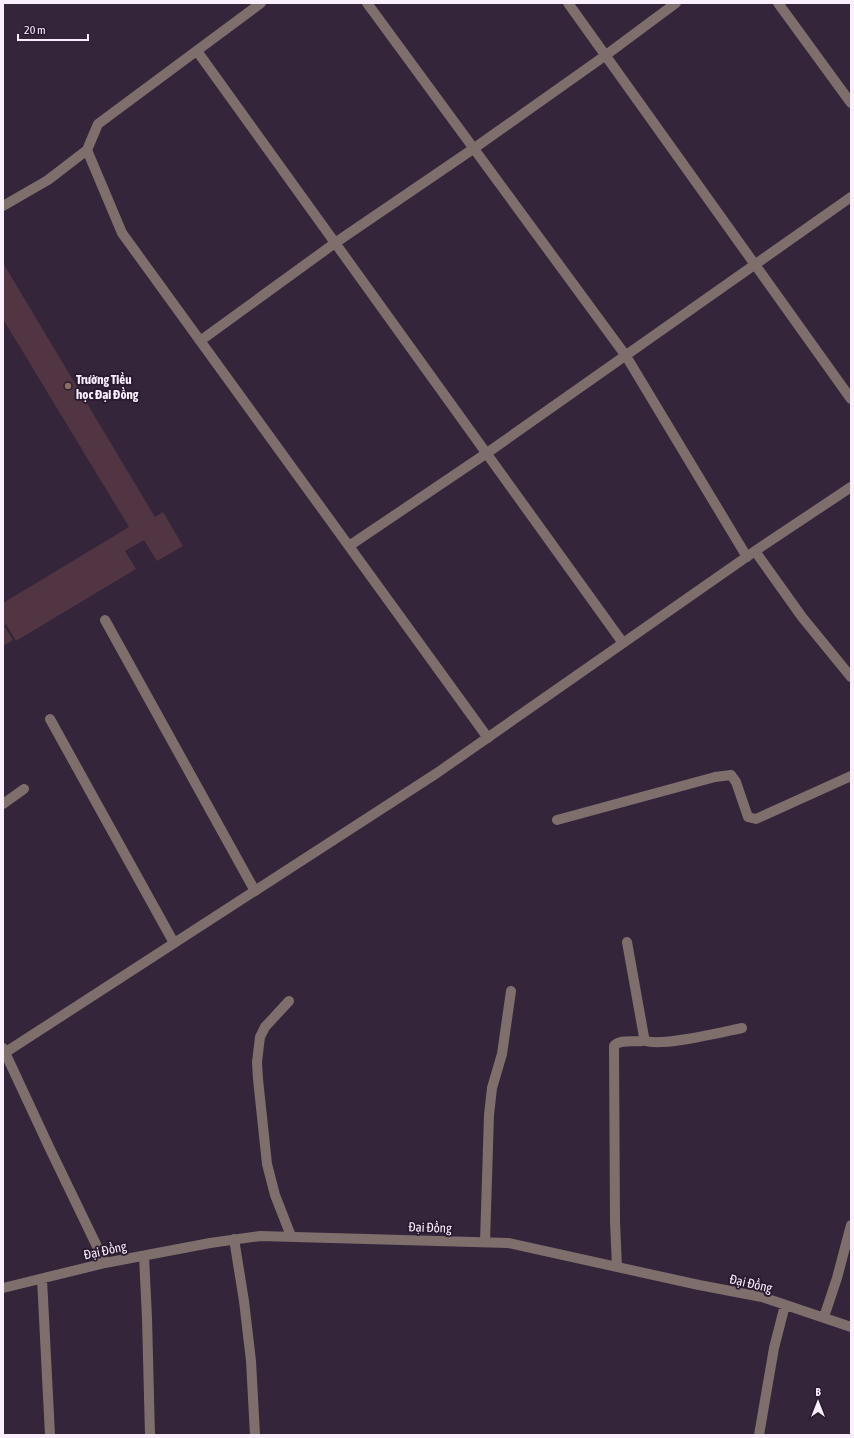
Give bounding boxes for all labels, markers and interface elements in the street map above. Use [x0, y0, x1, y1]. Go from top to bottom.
scale bar [18, 16, 88, 42]
text: 20 m [24, 23, 46, 37]
place label: Trường Tiểu học Đại Đồng [76, 372, 139, 402]
marker: Trường Tiểu học Đại Đồng [63, 381, 73, 391]
street label: Đại Đồng [408, 1219, 452, 1236]
street label: Đại Đồng [82, 1239, 128, 1262]
street label: Đại Đồng [728, 1271, 774, 1296]
north arrow [798, 1382, 838, 1422]
text: B [815, 1386, 821, 1398]

